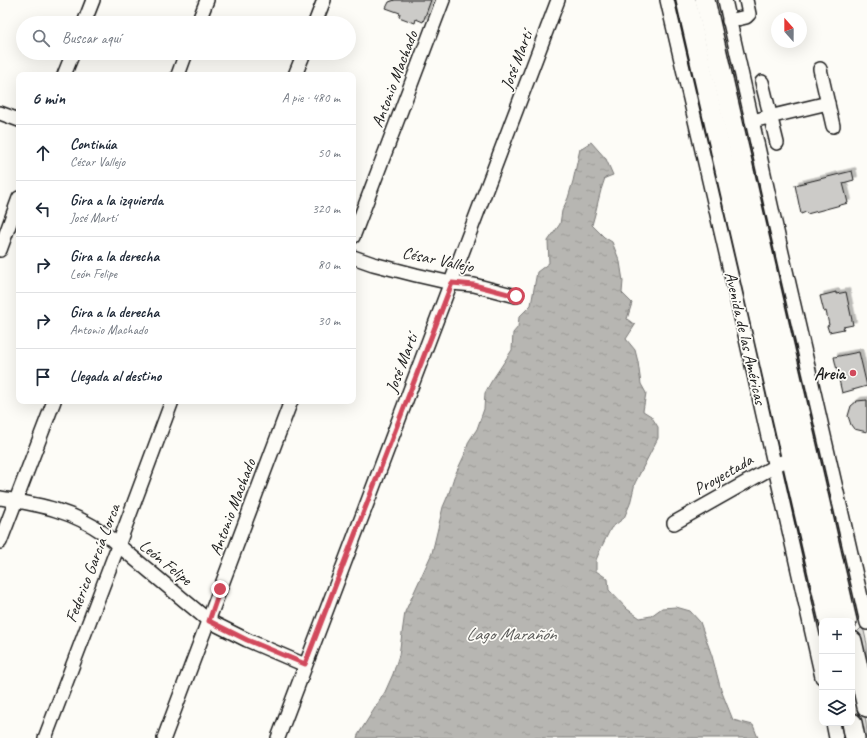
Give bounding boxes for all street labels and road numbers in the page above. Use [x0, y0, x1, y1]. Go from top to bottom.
street label: José Martí [495, 24, 539, 93]
street label: Antonio Machado [366, 27, 423, 130]
street label: César Vallejo [400, 242, 476, 277]
street label: Avenida de las Américas [720, 270, 771, 409]
street label: José Martí [380, 327, 424, 396]
street label: Proyectada [690, 448, 758, 500]
street label: Antonio Machado [204, 455, 261, 558]
street label: Federico García Lorca [60, 499, 125, 625]
street label: León Felipe [135, 535, 197, 591]

